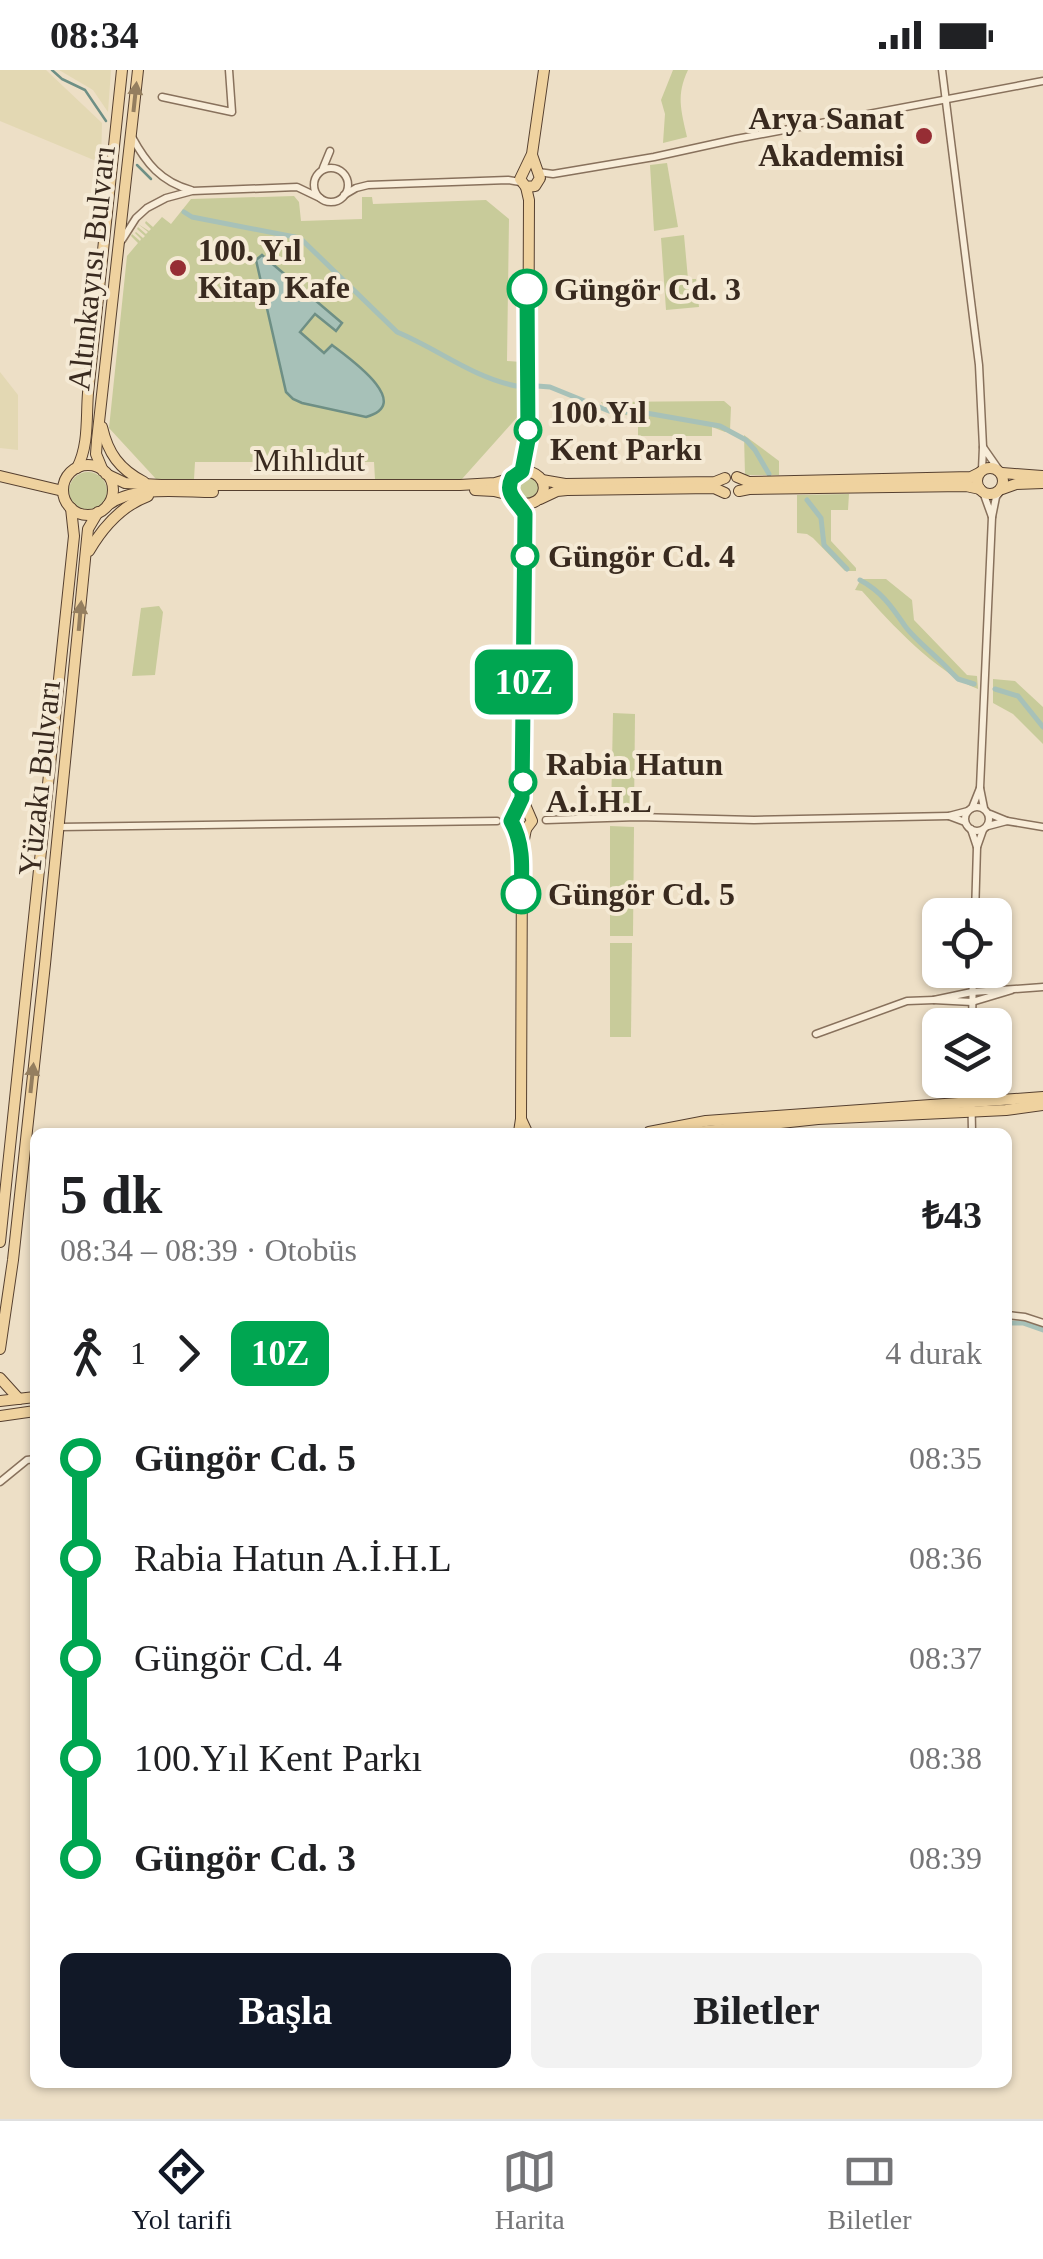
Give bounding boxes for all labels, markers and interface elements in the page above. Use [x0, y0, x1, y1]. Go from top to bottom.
text: 08:34 [50, 14, 139, 56]
one-way arrow [127, 81, 143, 112]
place label: Arya Sanat Akademisi [748, 100, 904, 173]
marker: Arya Sanat Akademisi [913, 125, 935, 147]
street label: Altınkayısı Bulvarı [60, 144, 122, 392]
place label: 100. Yıl Kitap Kafe [198, 232, 350, 305]
marker: 100. Yıl Kitap Kafe [167, 257, 189, 279]
marker: Güngör Cd. 3 [508, 270, 546, 308]
place label: Güngör Cd. 3 [554, 271, 741, 307]
place label: 100.Yıl Kent Parkı [550, 394, 702, 467]
marker: 100.Yıl Kent Parkı [515, 417, 541, 443]
street label: Mıhlıdut [253, 442, 365, 478]
place label: Güngör Cd. 4 [548, 538, 735, 574]
marker: Güngör Cd. 4 [512, 543, 538, 569]
one-way arrow [73, 599, 89, 631]
line badge: 10Z [466, 650, 582, 714]
text: 10Z [495, 663, 553, 702]
street label: Yüzakı Bulvarı [11, 678, 67, 878]
place label: Rabia Hatun A.İ.H.L [546, 746, 723, 819]
marker: Rabia Hatun A.İ.H.L [510, 769, 536, 795]
marker: Güngör Cd. 5 [502, 875, 540, 913]
place label: Güngör Cd. 5 [548, 876, 735, 912]
map controls [922, 898, 1012, 1098]
button: locate [922, 898, 1012, 988]
button: layers [922, 1008, 1012, 1098]
one-way arrow [24, 1062, 40, 1094]
text: 5 dk [60, 1164, 162, 1225]
text: ₺43 [922, 1194, 982, 1236]
text: 08:34 – 08:39 · Otobüs [60, 1232, 357, 1268]
icon: walk [60, 1326, 115, 1381]
icon: forward [161, 1326, 216, 1381]
text: 10Z [251, 1334, 309, 1373]
text: 1 [130, 1335, 146, 1371]
text: 4 durak [885, 1335, 982, 1371]
text: Güngör Cd. 5 [134, 1437, 356, 1479]
text: 08:35 [909, 1440, 982, 1476]
text: Rabia Hatun A.İ.H.L [134, 1537, 452, 1579]
text: 08:36 [909, 1540, 982, 1576]
text: Güngör Cd. 4 [134, 1637, 342, 1679]
text: 08:37 [909, 1640, 982, 1676]
text: 100.Yıl Kent Parkı [134, 1737, 422, 1779]
text: 08:38 [909, 1740, 982, 1776]
text: Güngör Cd. 3 [134, 1837, 356, 1879]
text: 08:39 [909, 1840, 982, 1876]
button: Başla [60, 1953, 511, 2068]
button: Biletler [531, 1953, 982, 2068]
tab: Yol tarifi [131, 2144, 232, 2236]
tab: Harita [495, 2144, 565, 2236]
tab: Biletler [828, 2144, 912, 2236]

